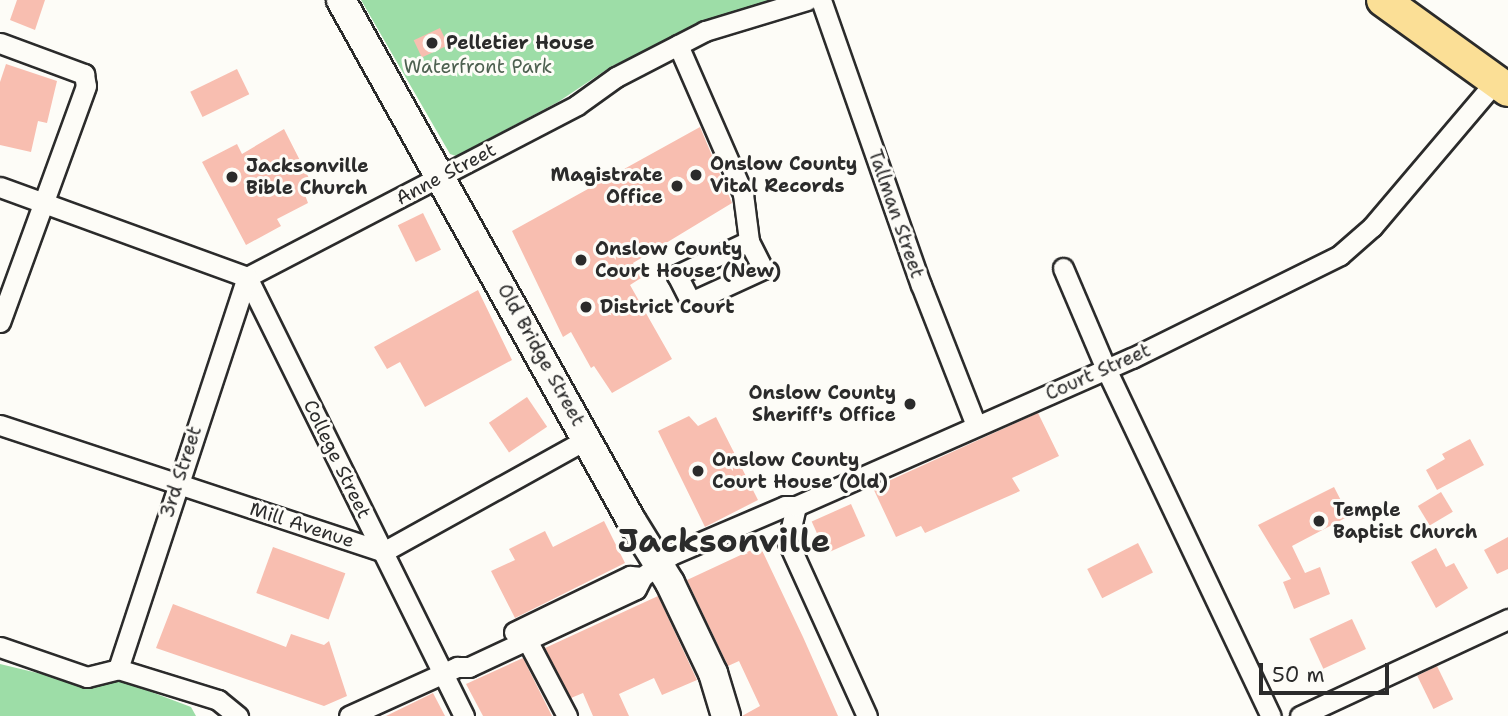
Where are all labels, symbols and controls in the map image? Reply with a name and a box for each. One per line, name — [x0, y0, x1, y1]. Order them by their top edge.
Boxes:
place label: Pelletier House — [446, 32, 594, 54]
marker: Pelletier House — [424, 35, 440, 51]
park label: Waterfront Park — [404, 56, 552, 78]
street label: Anne Street — [392, 138, 500, 210]
street label: Tallman Street — [863, 147, 929, 281]
place label: Onslow County Vital Records — [710, 153, 857, 197]
place label: Jacksonville Bible Church — [246, 155, 369, 199]
place label: Magistrate Office — [551, 164, 663, 208]
marker: Onslow County Vital Records — [688, 167, 704, 183]
marker: Jacksonville Bible Church — [224, 169, 240, 185]
marker: Magistrate Office — [669, 178, 685, 194]
place label: Onslow County Court House (New) — [595, 238, 781, 282]
marker: Onslow County Court House (New) — [573, 252, 589, 268]
street label: Old Bridge Street — [492, 280, 590, 430]
place label: District Court — [600, 296, 735, 318]
marker: District Court — [578, 299, 594, 315]
street label: Court Street — [1042, 339, 1154, 405]
place label: Onslow County Sheriff's Office — [749, 382, 896, 426]
street label: College Street — [298, 396, 376, 522]
marker: Onslow County Sheriff's Office — [902, 396, 918, 412]
street label: 3rd Street — [155, 423, 207, 521]
place label: Onslow County Court House (Old) — [712, 449, 888, 493]
marker: Onslow County Court House (Old) — [690, 463, 706, 479]
street label: Mill Avenue — [247, 497, 357, 553]
place label: Temple Baptist Church — [1333, 499, 1477, 543]
marker: Temple Baptist Church — [1311, 513, 1327, 529]
district label: Jacksonville — [617, 521, 831, 561]
scale bar — [1263, 650, 1392, 694]
text: 50 m — [1272, 661, 1325, 689]

